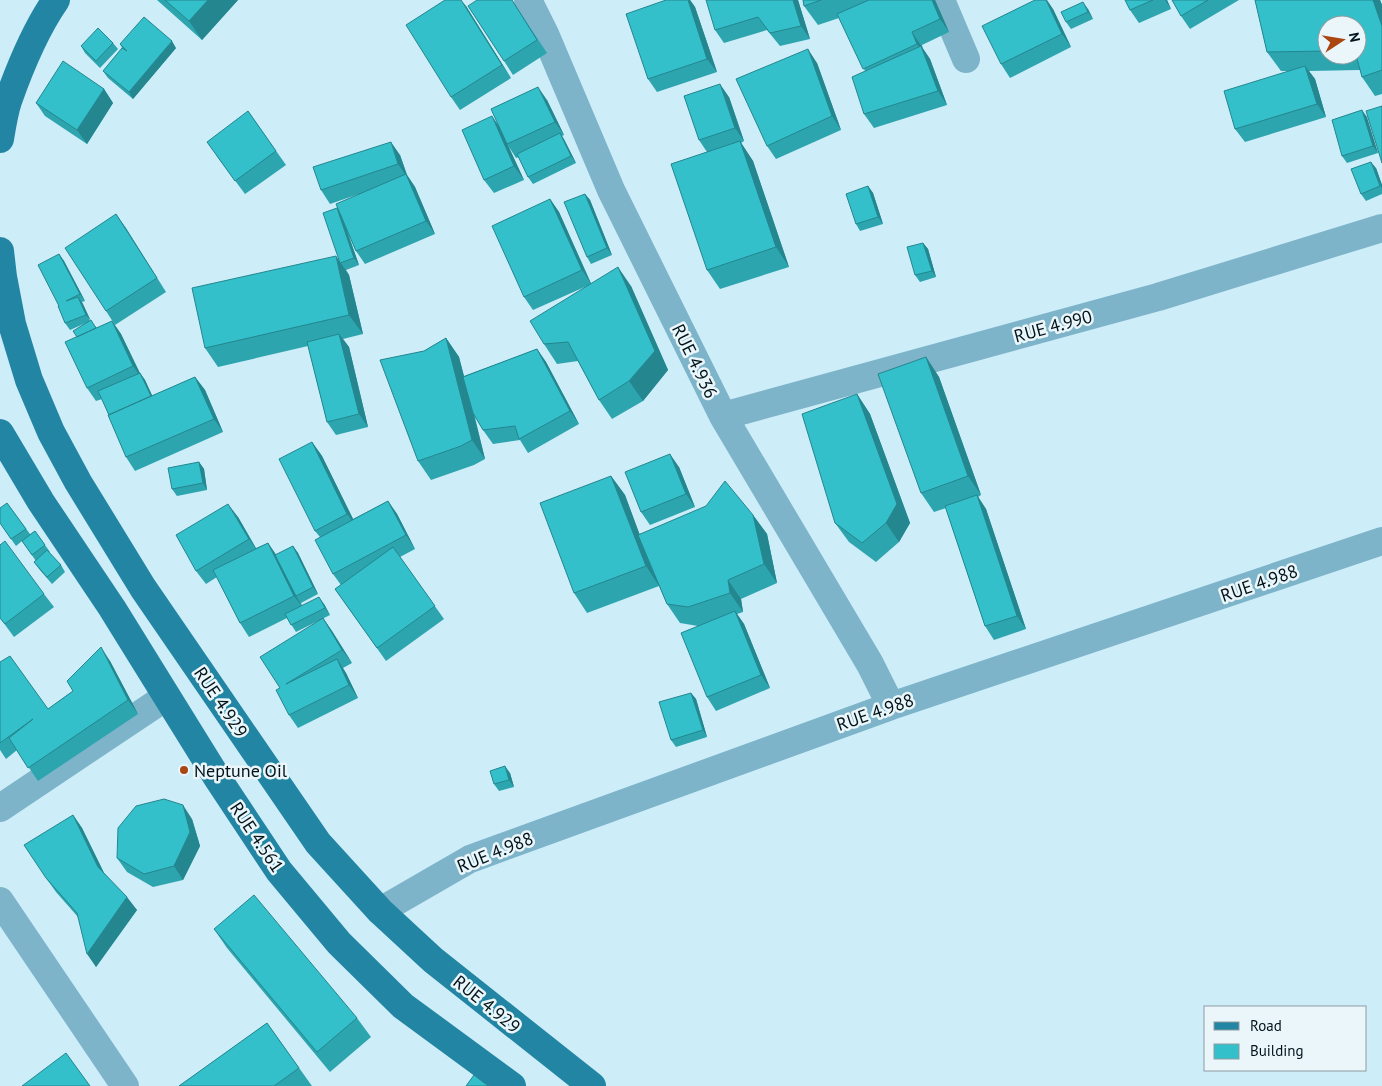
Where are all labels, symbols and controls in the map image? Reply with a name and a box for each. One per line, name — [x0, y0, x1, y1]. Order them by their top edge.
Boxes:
north arrow — [1317, 15, 1367, 65]
text: N — [1345, 31, 1364, 44]
street label: RUE 4.990 — [1011, 304, 1095, 347]
street label: RUE 4.936 — [667, 320, 723, 402]
street label: RUE 4.988 — [1217, 559, 1301, 607]
street label: RUE 4.929 — [189, 662, 253, 742]
street label: RUE 4.988 — [833, 688, 917, 736]
place label: Neptune Oil — [194, 759, 288, 782]
marker: Neptune Oil — [178, 764, 190, 776]
street label: RUE 4.561 — [225, 797, 289, 877]
street label: RUE 4.988 — [454, 826, 536, 878]
street label: RUE 4.929 — [449, 970, 525, 1038]
legend — [1204, 1006, 1367, 1071]
text: Road — [1250, 1016, 1282, 1035]
text: Building — [1250, 1041, 1304, 1060]

